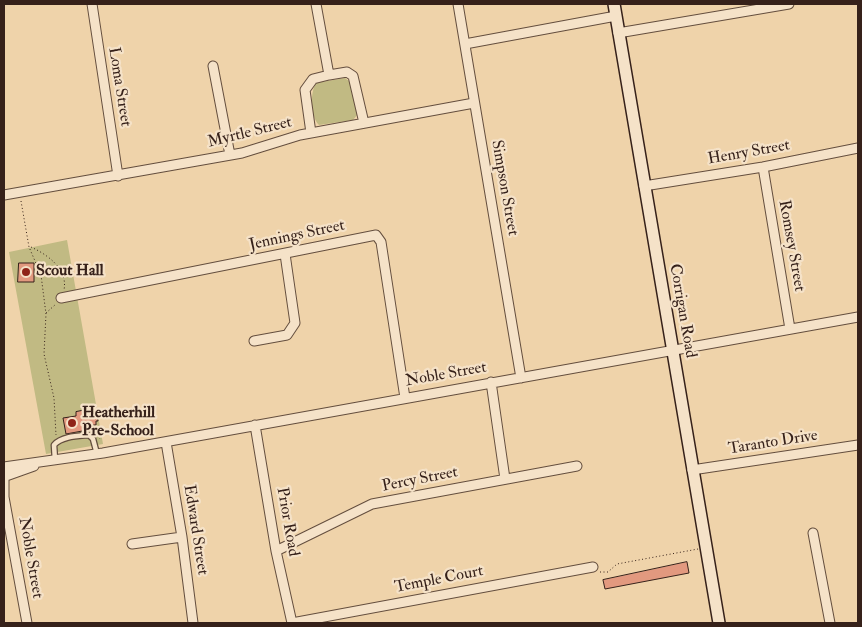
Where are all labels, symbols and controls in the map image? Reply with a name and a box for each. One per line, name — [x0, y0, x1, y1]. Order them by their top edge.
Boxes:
street label: Loma Street — [103, 46, 135, 128]
street label: Myrtle Street — [206, 113, 294, 153]
street label: Henry Street — [707, 136, 791, 170]
street label: Simpson Street — [486, 139, 522, 237]
street label: Romsey Street — [774, 199, 808, 293]
street label: Jennings Street — [247, 217, 347, 255]
place label: Scout Hall — [36, 262, 104, 282]
street label: Corrigan Road — [664, 262, 700, 360]
marker: Scout Hall — [20, 266, 32, 278]
street label: Noble Street — [404, 358, 488, 392]
place label: Heatherhill Pre-School — [82, 404, 155, 442]
marker: Heatherhill Pre-School — [66, 417, 78, 429]
street label: Taranto Drive — [727, 426, 819, 460]
street label: Percy Street — [380, 463, 460, 497]
street label: Edward Street — [178, 483, 212, 577]
street label: Prior Road — [271, 486, 303, 558]
street label: Noble Street — [13, 516, 47, 600]
street label: Temple Court — [393, 562, 485, 598]

